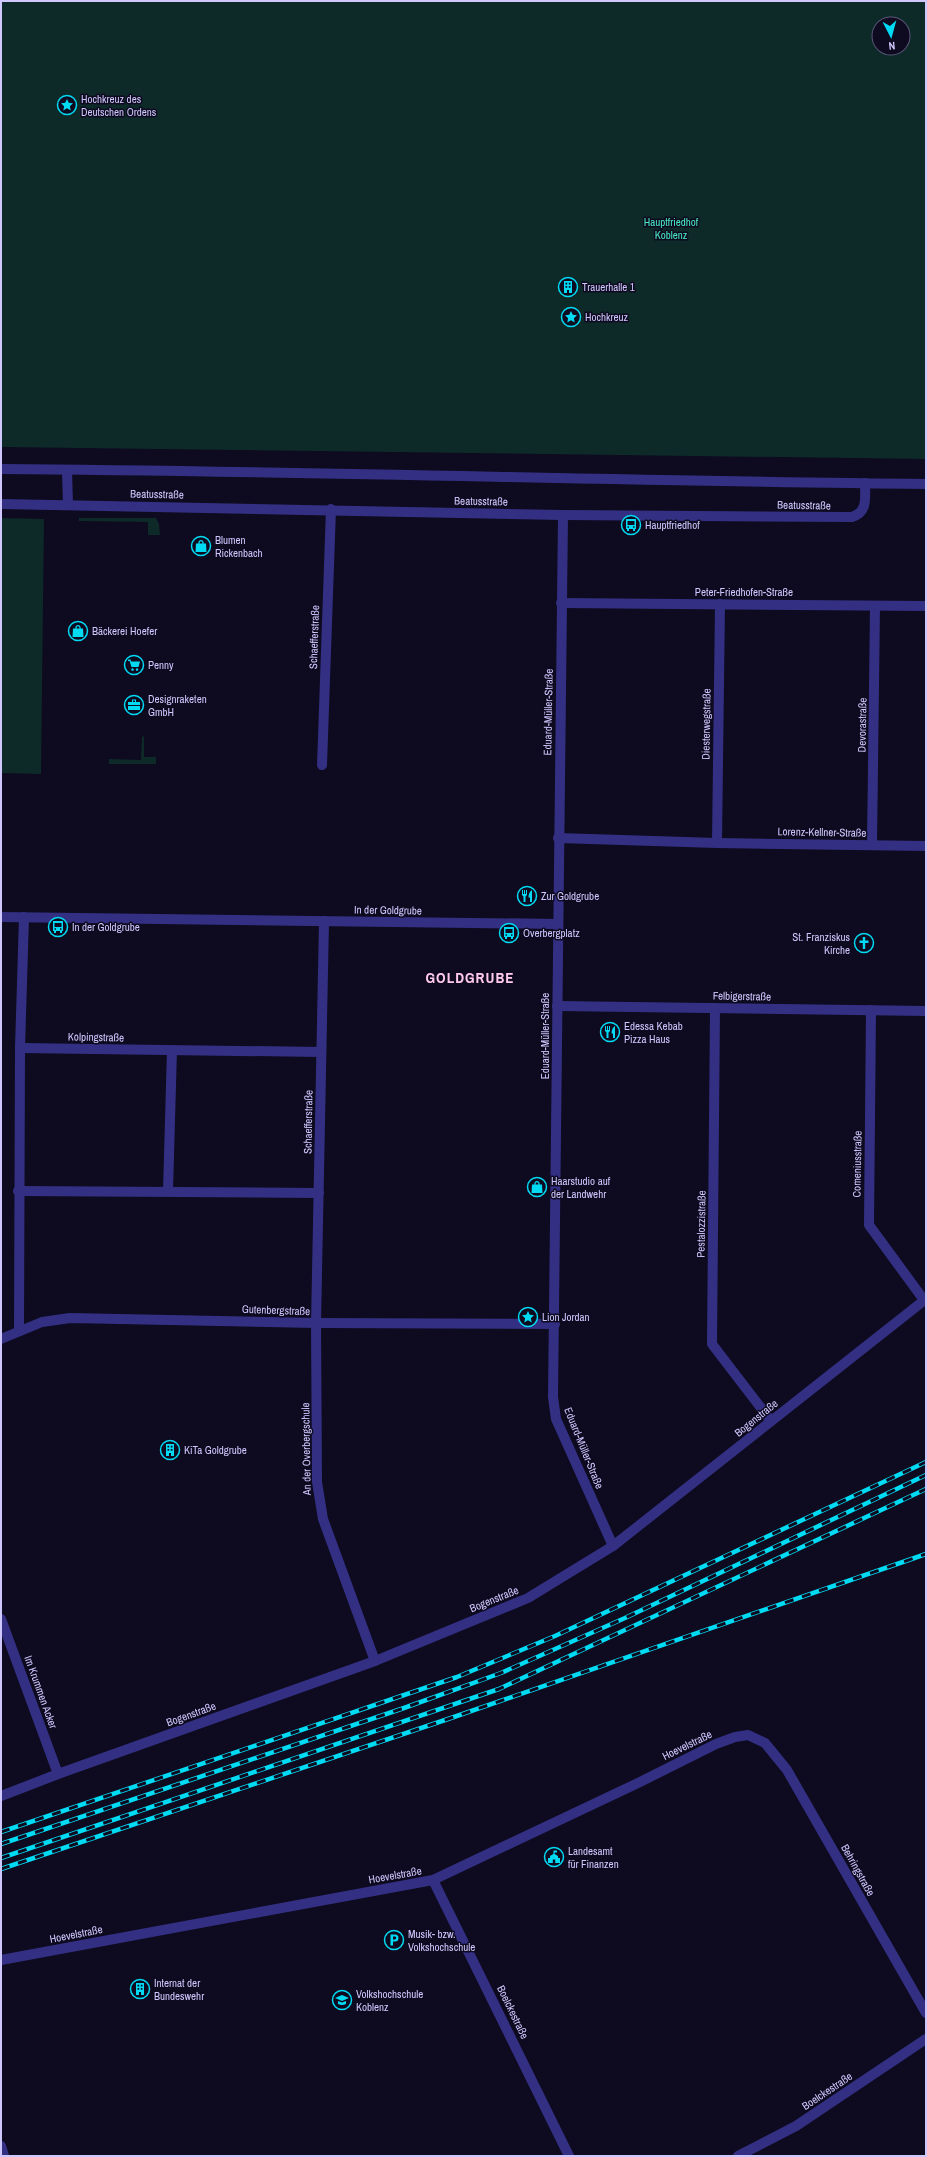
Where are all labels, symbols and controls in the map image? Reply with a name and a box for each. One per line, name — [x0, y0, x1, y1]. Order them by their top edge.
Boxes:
north arrow — [871, 16, 911, 56]
text: N — [888, 39, 896, 53]
place label: Hochkreuz des Deutschen Ordens — [81, 92, 157, 119]
place icon: Hochkreuz des Deutschen Ordens — [56, 94, 78, 116]
park label: Hauptfriedhof Koblenz — [644, 215, 699, 242]
building icon: Trauerhalle 1 — [557, 276, 579, 298]
place label: Trauerhalle 1 — [582, 280, 635, 294]
place icon: Hochkreuz — [560, 306, 582, 328]
place label: Hochkreuz — [585, 310, 629, 324]
street label: Beatusstraße — [130, 487, 184, 501]
street label: Beatusstraße — [454, 494, 508, 508]
street label: Beatusstraße — [777, 498, 831, 512]
bus stop icon: Hauptfriedhof — [620, 514, 642, 536]
place label: Hauptfriedhof — [645, 518, 700, 532]
place label: Blumen Rickenbach — [215, 533, 263, 560]
shop icon: Blumen Rickenbach — [190, 535, 212, 557]
street label: Peter-Friedhofen-Straße — [695, 585, 793, 599]
street label: Schaefferstraße — [306, 605, 322, 669]
shop icon: Bäckerei Hoefer — [67, 620, 89, 642]
place label: Bäckerei Hoefer — [92, 624, 157, 638]
supermarket icon: Penny — [123, 654, 145, 676]
place label: Penny — [148, 658, 174, 672]
street label: Eduard-Müller-Straße — [540, 669, 556, 755]
street label: Diesterwegstraße — [698, 688, 714, 760]
place label: Designraketen GmbH — [148, 692, 207, 719]
office icon: Designraketen GmbH — [123, 694, 145, 716]
street label: Devorastraße — [855, 698, 869, 752]
street label: Lorenz-Kellner-Straße — [778, 824, 866, 840]
restaurant icon: Zur Goldgrube — [516, 885, 538, 907]
place label: Zur Goldgrube — [541, 889, 599, 903]
street label: In der Goldgrube — [354, 902, 422, 918]
bus stop icon: In der Goldgrube — [47, 916, 69, 938]
place label: In der Goldgrube — [72, 920, 140, 934]
bus stop icon: Overbergplatz — [498, 922, 520, 944]
place label: Overbergplatz — [523, 926, 580, 940]
place label: St. Franziskus Kirche — [792, 930, 850, 957]
church icon: St. Franziskus Kirche — [853, 932, 875, 954]
district label: GOLDGRUBE — [426, 967, 514, 988]
street label: Felbigerstraße — [713, 988, 771, 1004]
street label: Eduard-Müller-Straße — [538, 993, 552, 1079]
place label: Edessa Kebab Pizza Haus — [624, 1019, 683, 1046]
restaurant icon: Edessa Kebab Pizza Haus — [599, 1021, 621, 1043]
street label: Kolpingstraße — [68, 1030, 124, 1044]
street label: Schaefferstraße — [300, 1090, 316, 1154]
street label: Comeniusstraße — [849, 1131, 865, 1197]
place label: Haarstudio auf der Landwehr — [551, 1174, 611, 1201]
shop icon: Haarstudio auf der Landwehr — [526, 1176, 548, 1198]
street label: Pestalozzistraße — [693, 1190, 709, 1258]
street label: Gutenbergstraße — [242, 1302, 310, 1318]
place icon: Lion Jordan — [517, 1306, 539, 1328]
place label: Lion Jordan — [542, 1310, 590, 1324]
street label: Bogenstraße — [732, 1396, 780, 1440]
street label: An der Overbergschule — [298, 1403, 314, 1496]
street label: Eduard-Müller-Straße — [561, 1405, 607, 1491]
building icon: KiTa Goldgrube — [159, 1439, 181, 1461]
place label: KiTa Goldgrube — [184, 1443, 247, 1457]
street label: Bogenstraße — [467, 1583, 521, 1615]
street label: Im Krummen Acker — [21, 1654, 61, 1730]
street label: Bogenstraße — [164, 1699, 218, 1729]
street label: Hoevelstraße — [660, 1727, 714, 1763]
street label: Behringstraße — [838, 1842, 878, 1898]
place label: Landesamt für Finanzen — [568, 1844, 619, 1871]
public building icon: Landesamt für Finanzen — [543, 1846, 565, 1868]
street label: Hoevelstraße — [367, 1863, 423, 1887]
street label: Hoevelstraße — [48, 1922, 104, 1946]
place label: Musik- bzw. Volkshochschule — [408, 1927, 475, 1954]
parking icon: Musik- bzw. Volkshochschule — [383, 1929, 405, 1951]
place label: Internat der Bundeswehr — [154, 1976, 204, 2003]
building icon: Internat der Bundeswehr — [129, 1978, 151, 2000]
street label: Boelckestraße — [494, 1983, 532, 2041]
place label: Volkshochschule Koblenz — [356, 1987, 423, 2014]
school or university icon: Volkshochschule Koblenz — [331, 1989, 353, 2011]
street label: Boelckestraße — [799, 2069, 855, 2113]

